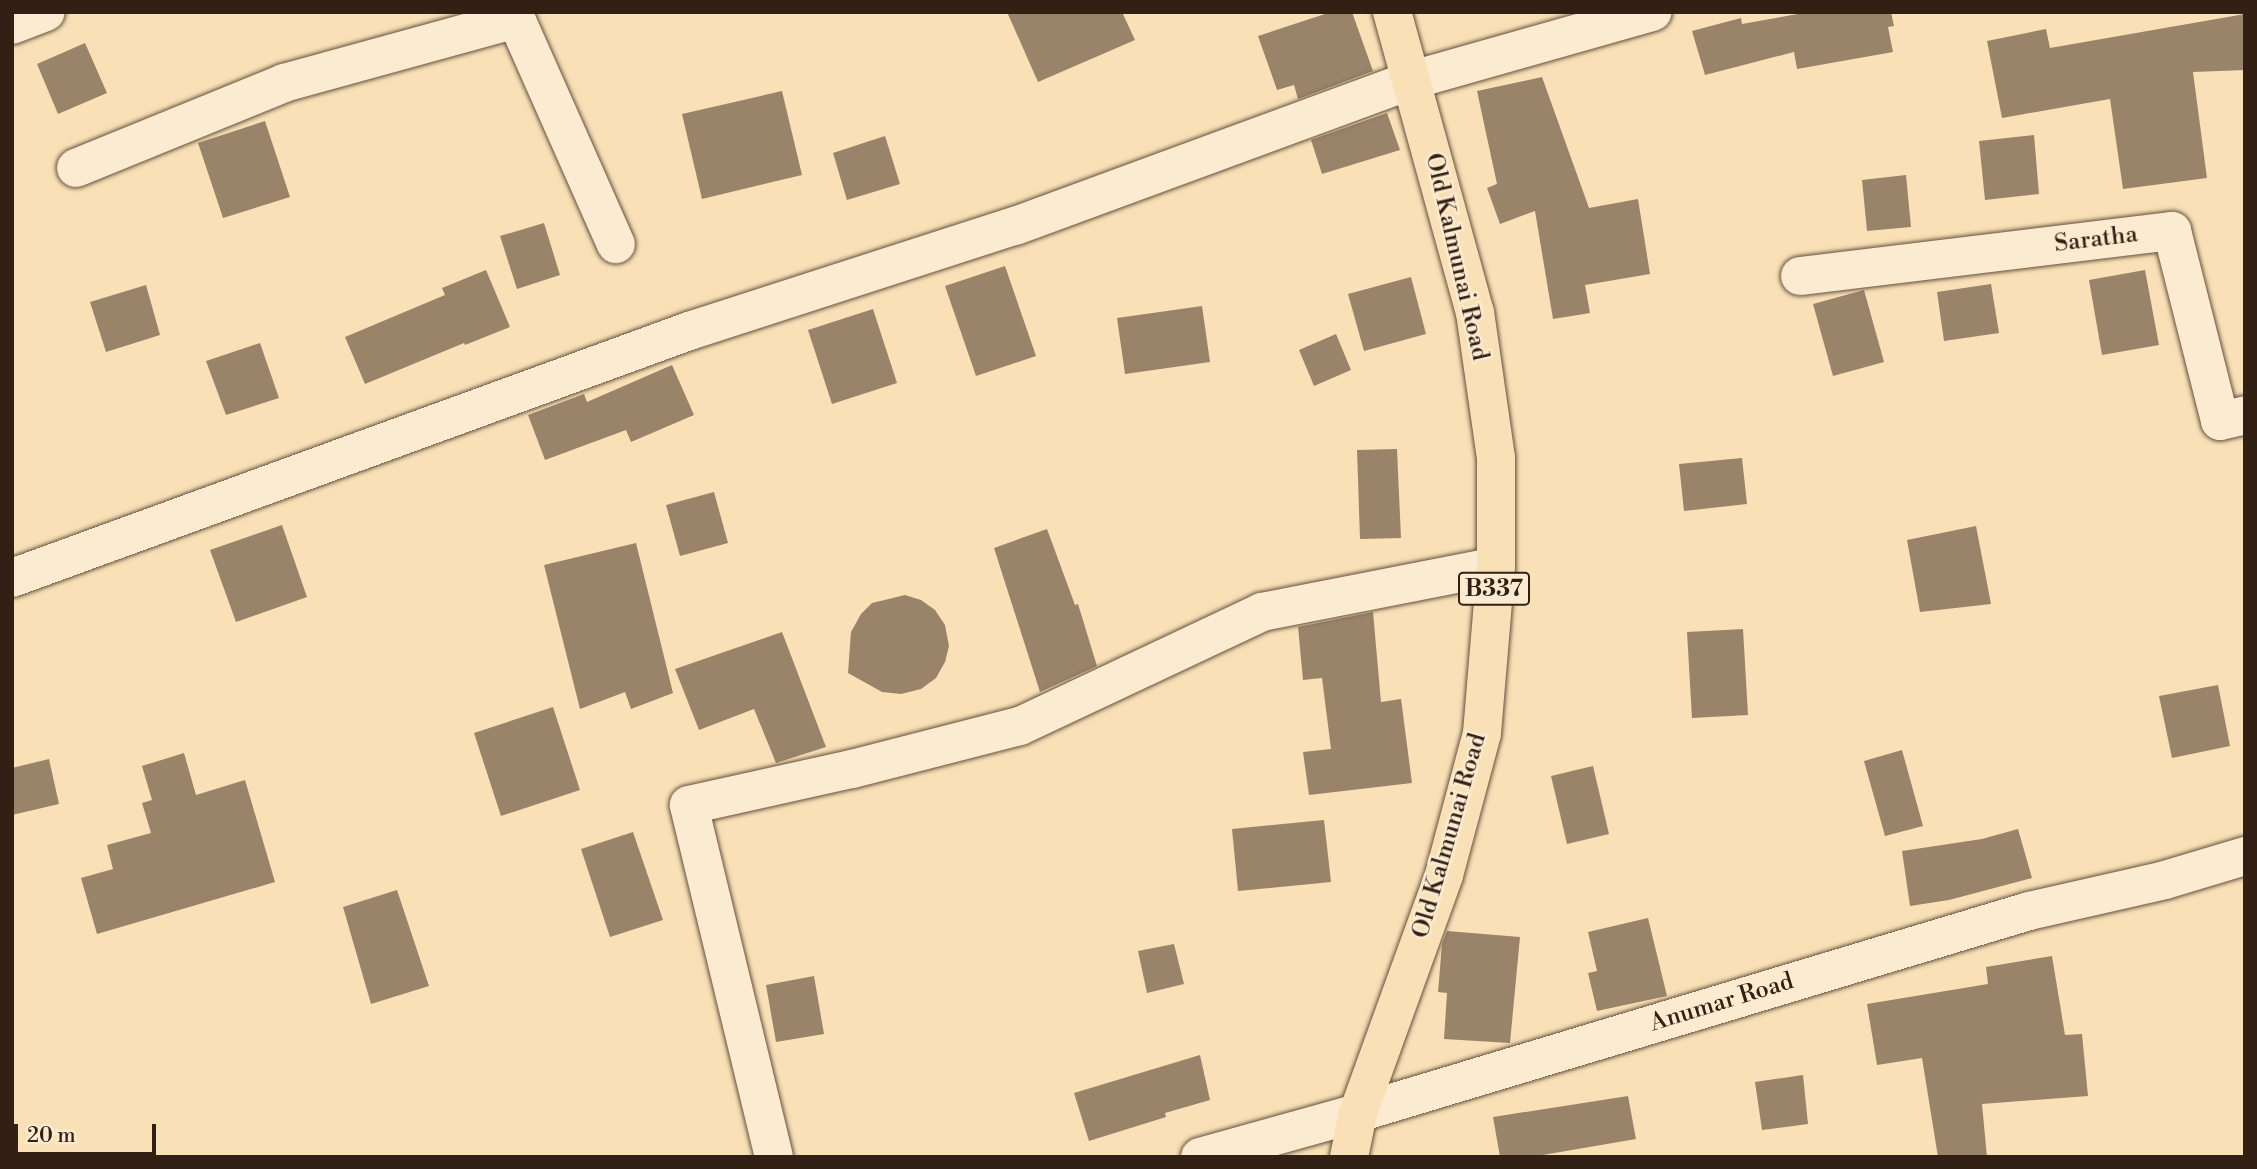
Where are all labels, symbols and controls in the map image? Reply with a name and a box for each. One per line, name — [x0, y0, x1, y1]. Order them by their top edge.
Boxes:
street label: Old Kalmunai Road — [1418, 151, 1494, 363]
street label: Saratha — [2053, 221, 2139, 259]
road number: B337 — [1457, 569, 1531, 608]
street label: Old Kalmunai Road — [1407, 730, 1493, 942]
street label: Anumar Road — [1647, 968, 1797, 1038]
scale bar — [18, 1110, 159, 1154]
text: 20 m — [27, 1123, 76, 1149]

